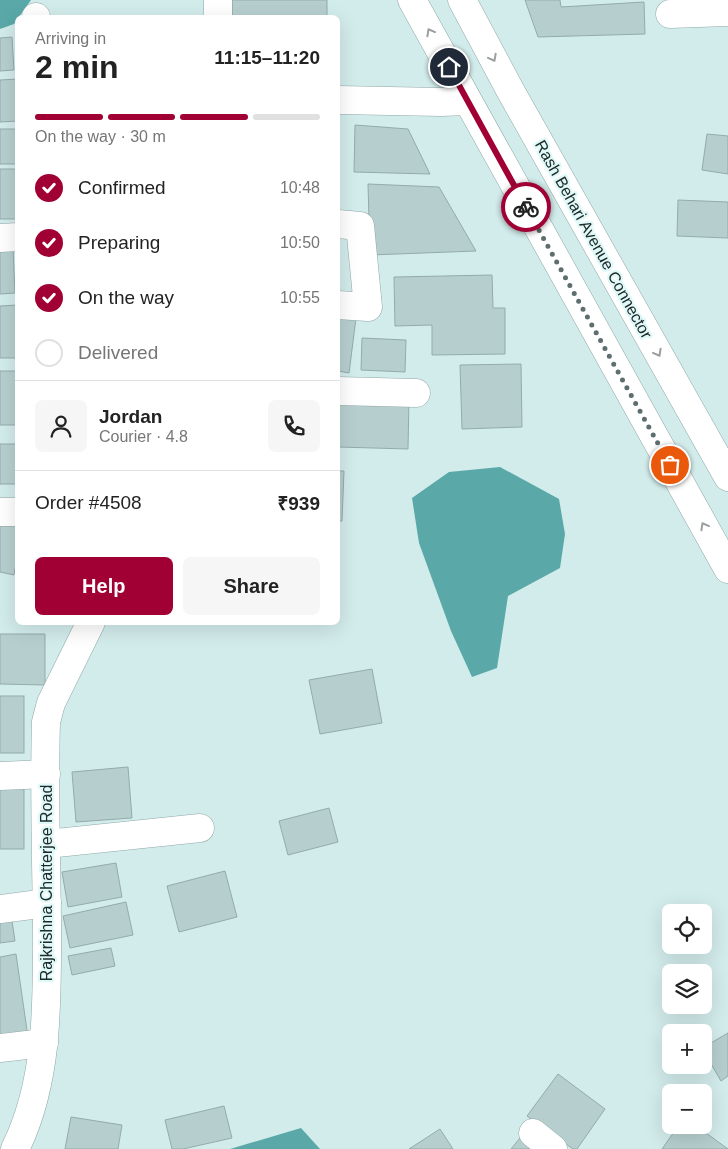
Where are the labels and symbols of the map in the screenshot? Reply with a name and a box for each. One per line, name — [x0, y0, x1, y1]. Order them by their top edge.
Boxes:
one-way arrow — [426, 29, 436, 38]
pin — [428, 46, 470, 88]
one-way arrow — [487, 53, 497, 62]
street label: Rash Behari Avenue Connector — [532, 137, 656, 342]
courier — [501, 182, 551, 232]
one-way arrow — [652, 347, 662, 356]
pin — [649, 444, 691, 486]
one-way arrow — [701, 523, 711, 532]
street label: Rajkrishna Chatterjee Road — [38, 785, 55, 981]

